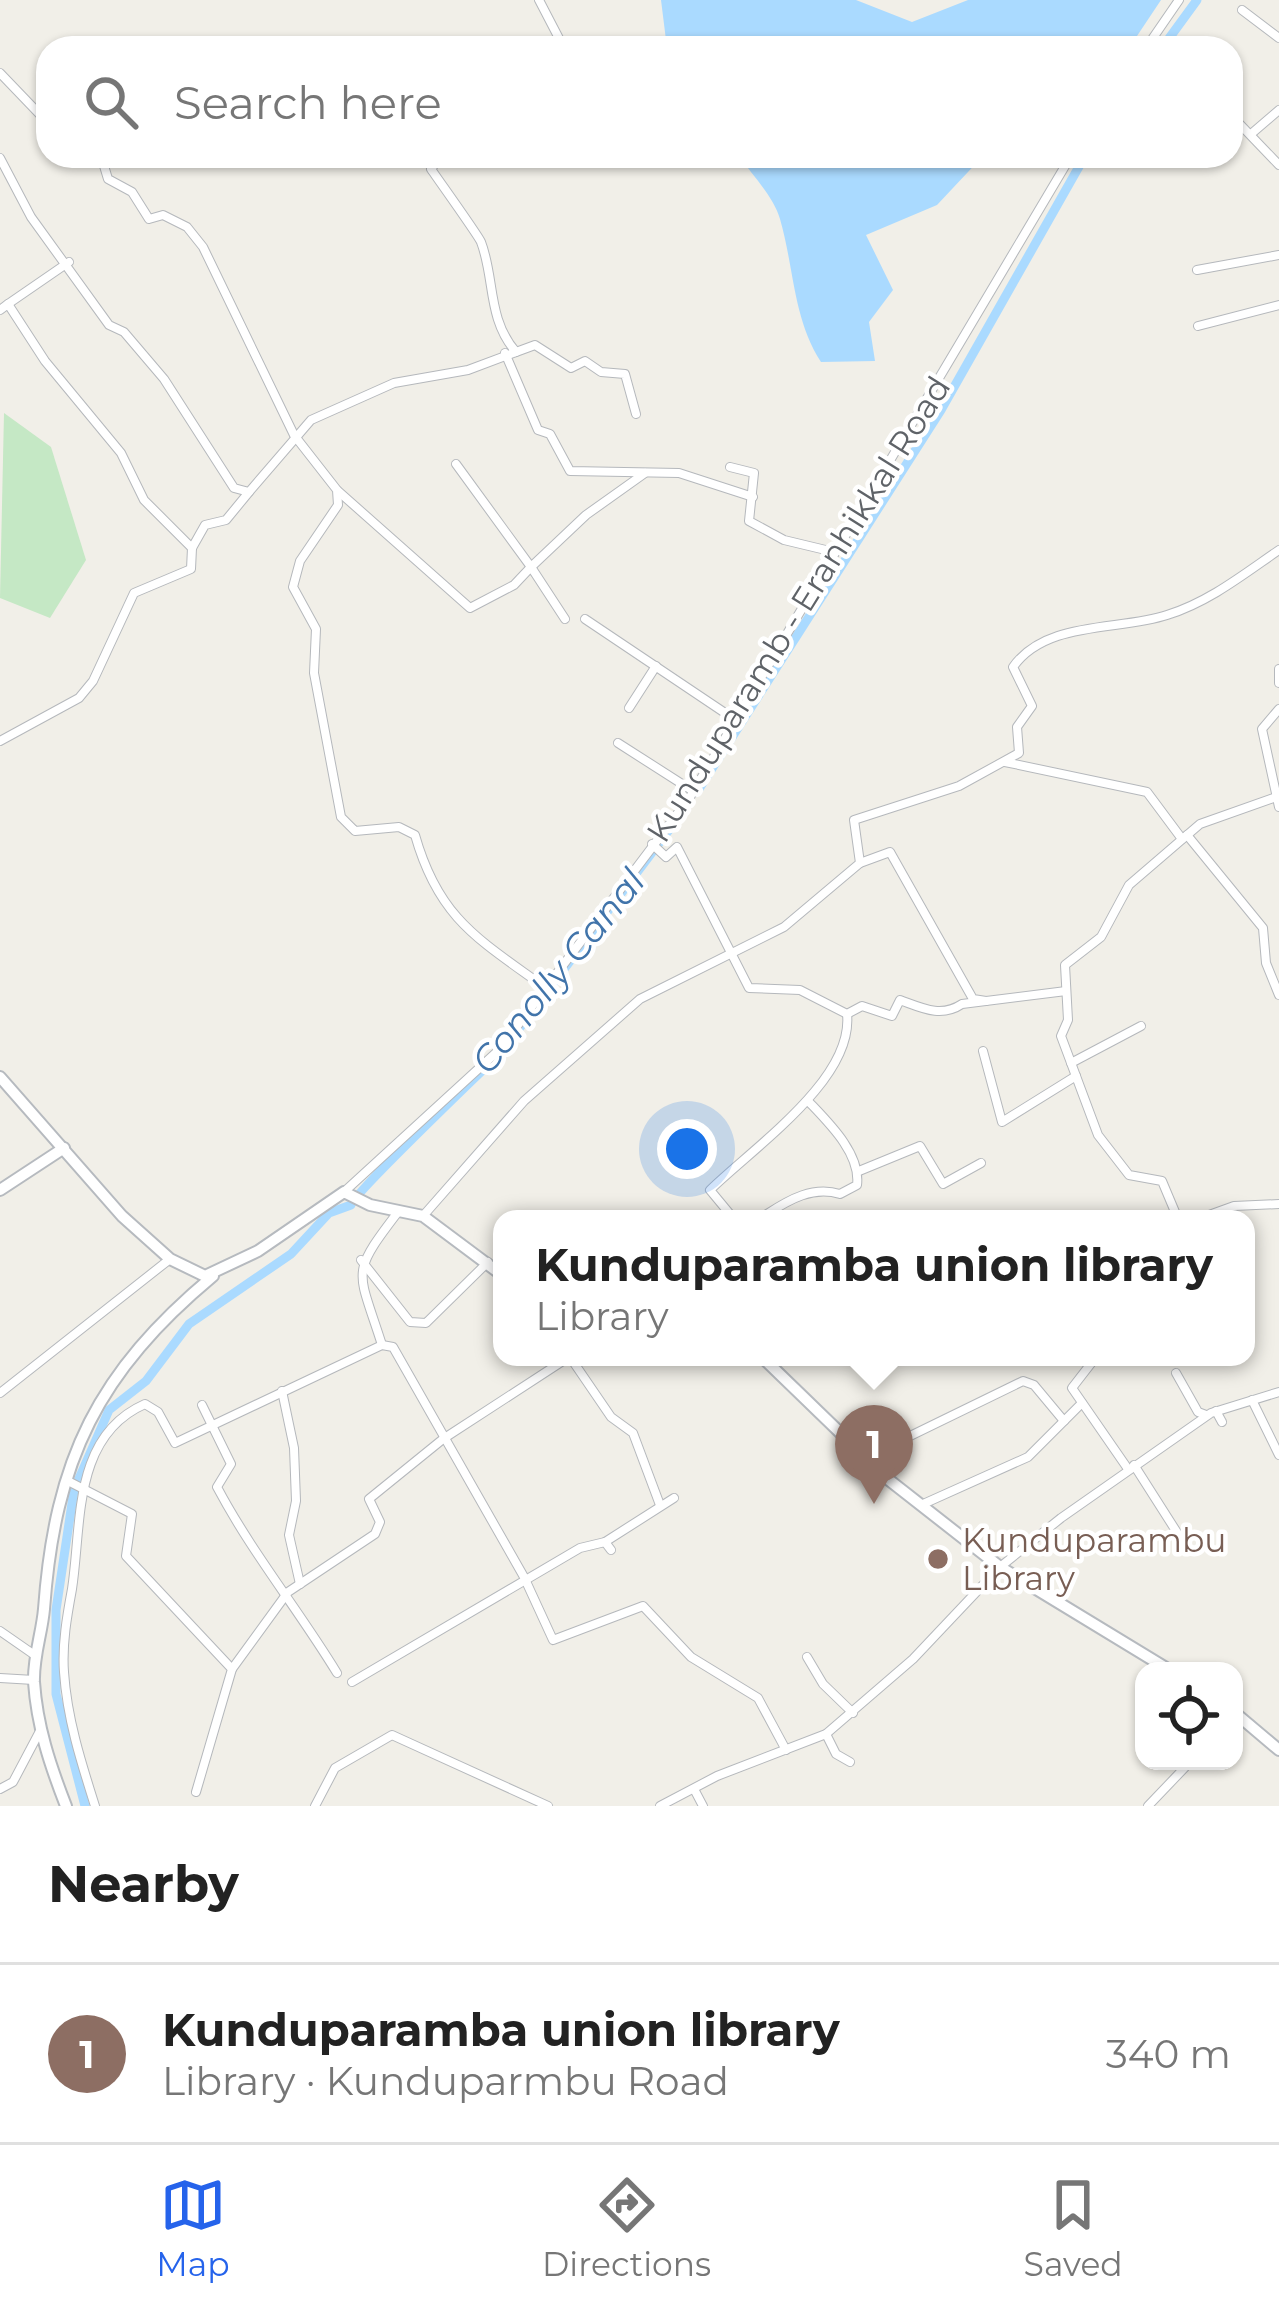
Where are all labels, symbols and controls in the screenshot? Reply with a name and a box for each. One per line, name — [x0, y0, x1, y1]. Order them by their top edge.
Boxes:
search box — [36, 36, 1243, 168]
icon: search — [78, 69, 144, 135]
text: Search here — [174, 75, 442, 130]
street label: Kunduparamb - Eranhikkal Road — [638, 369, 958, 849]
water label: Conolly Canal — [462, 860, 654, 1082]
your location — [657, 1119, 717, 1179]
popup — [493, 1210, 1255, 1366]
text: Kunduparamba union library — [535, 1237, 1213, 1292]
text: Library — [535, 1292, 669, 1340]
pin: 1 — [835, 1405, 913, 1504]
place label: Kunduparambu Library — [962, 1520, 1227, 1598]
marker: Kunduparambu Library — [925, 1546, 951, 1572]
map controls — [1135, 1662, 1243, 1770]
button: locate — [1135, 1662, 1243, 1770]
text: Nearby — [48, 1853, 239, 1915]
text: Kunduparamba union library — [162, 2002, 840, 2057]
text: 1 — [79, 2030, 95, 2078]
text: 340 m — [1106, 2030, 1231, 2078]
text: Library · Kunduparmbu Road — [162, 2057, 729, 2105]
tab: Map — [156, 2172, 230, 2284]
tab: Directions — [542, 2172, 711, 2284]
tab: Saved — [1024, 2172, 1123, 2284]

